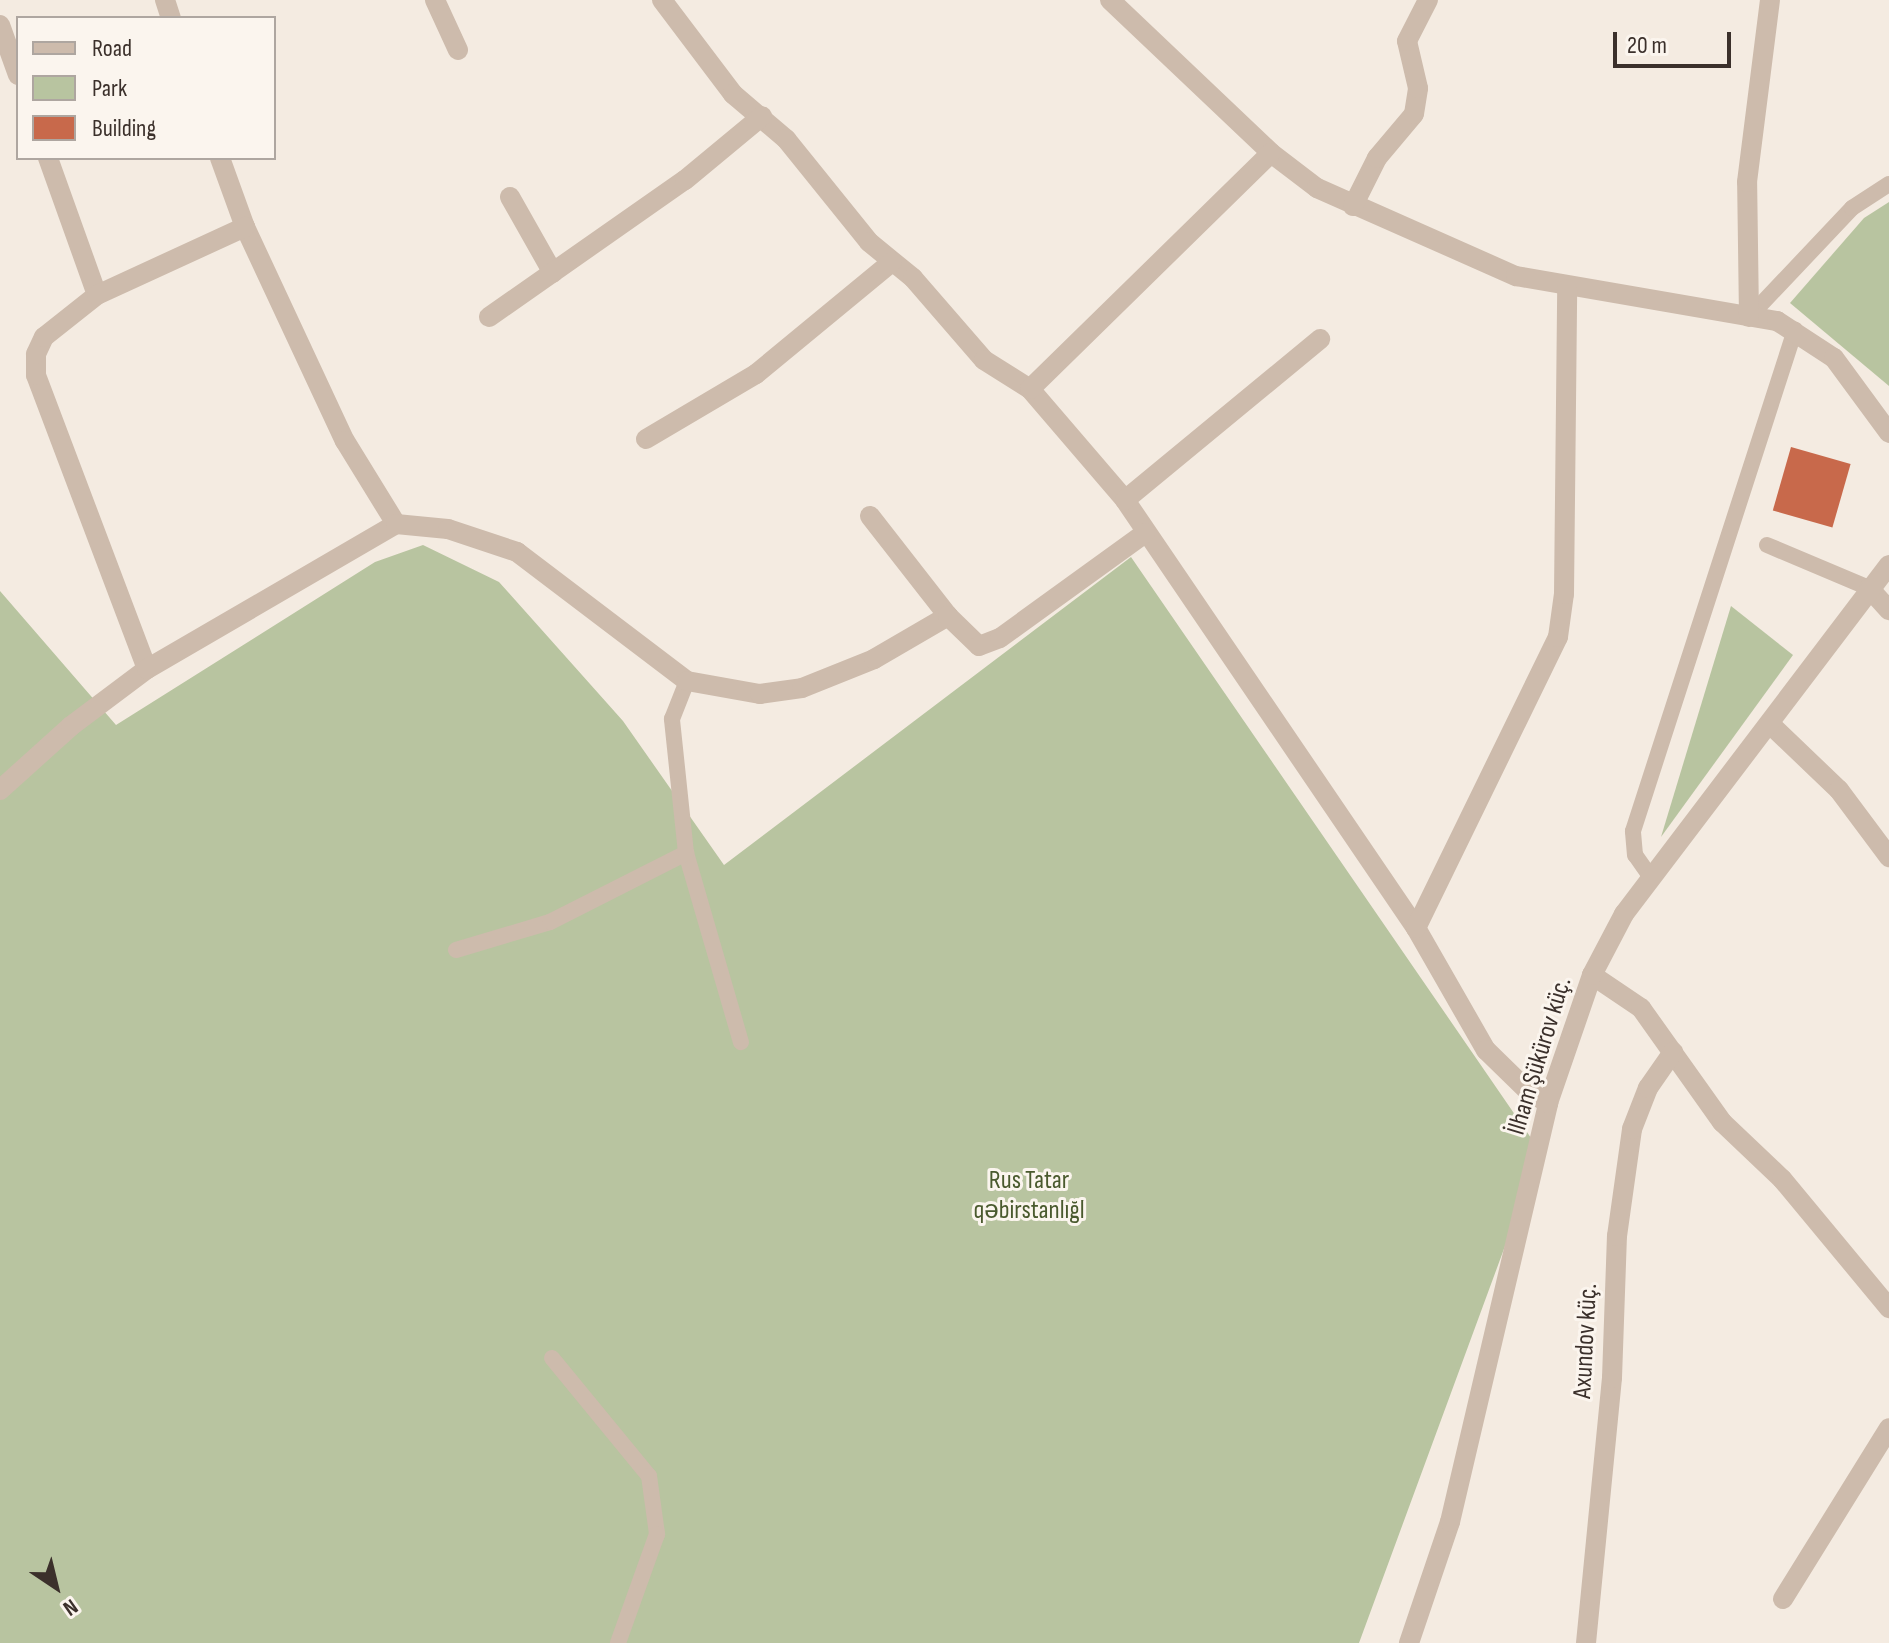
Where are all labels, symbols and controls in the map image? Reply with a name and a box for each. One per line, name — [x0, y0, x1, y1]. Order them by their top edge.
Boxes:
legend — [16, 16, 276, 160]
scale bar — [1617, 16, 1735, 66]
text: 20 m — [1627, 31, 1667, 60]
text: Road — [92, 34, 132, 63]
text: Park — [92, 74, 127, 103]
text: Building — [92, 114, 156, 143]
street label: İlham Şükürov küç. — [1501, 973, 1579, 1139]
park label: Rus Tatar qəbirstanlığl — [973, 1165, 1085, 1226]
street label: Axundov küç. — [1567, 1283, 1605, 1399]
north arrow — [16, 1547, 96, 1627]
text: N — [57, 1593, 83, 1621]

